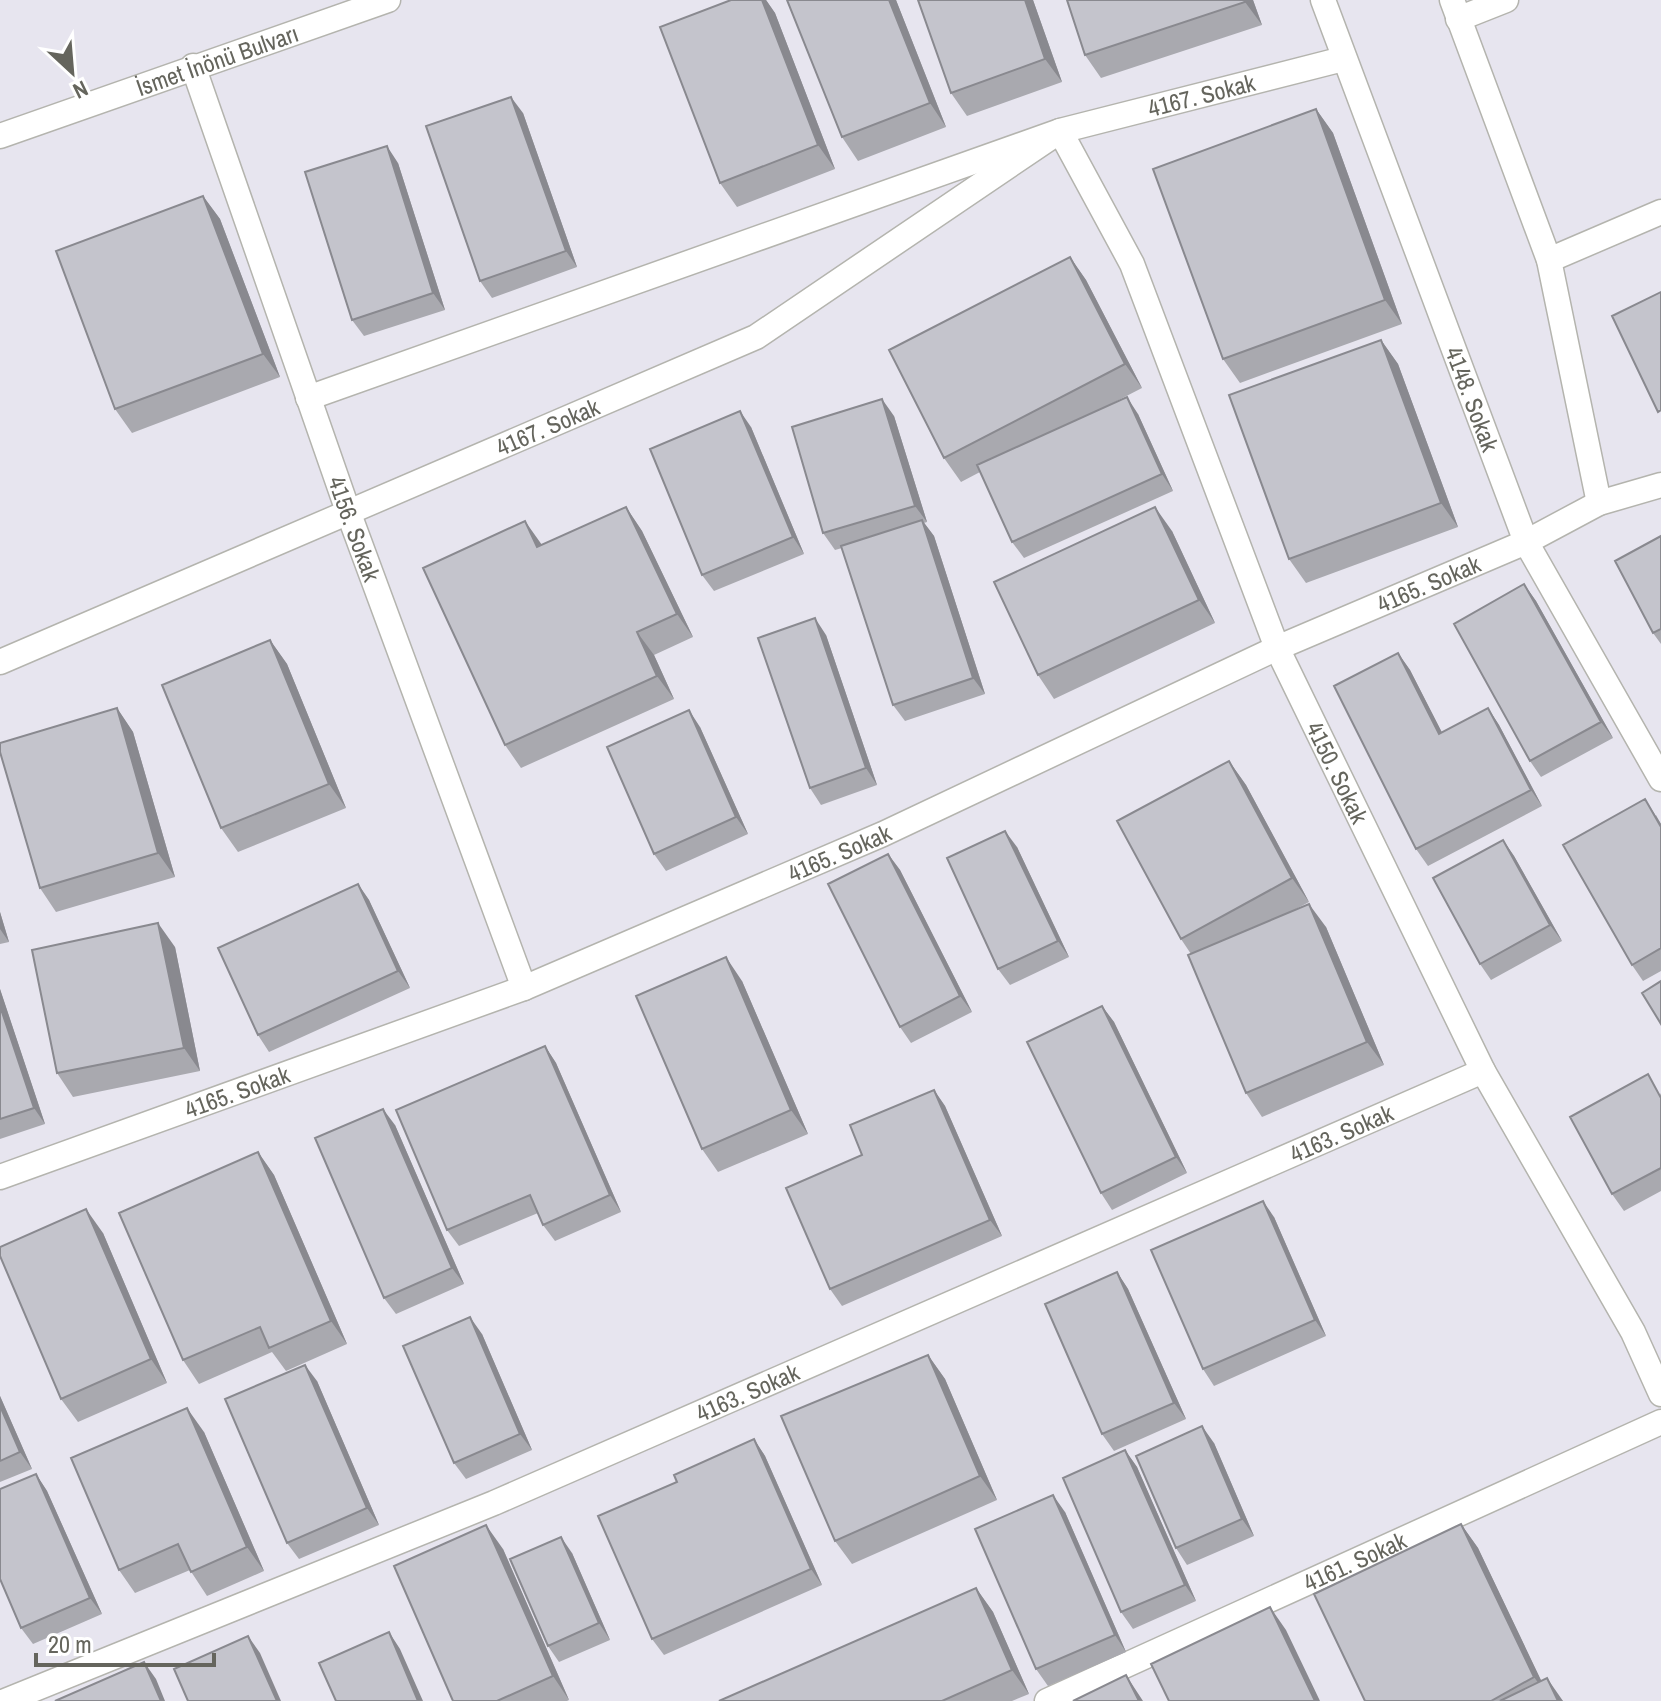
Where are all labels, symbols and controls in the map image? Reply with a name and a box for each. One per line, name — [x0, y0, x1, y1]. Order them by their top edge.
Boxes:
street label: İsmet İnönü Bulvarı — [132, 17, 302, 103]
north arrow — [32, 32, 112, 112]
street label: 4167. Sokak — [1144, 66, 1259, 124]
text: N — [68, 74, 93, 106]
street label: 4148. Sokak — [1438, 342, 1507, 456]
street label: 4167. Sokak — [491, 390, 604, 463]
street label: 4156. Sokak — [321, 472, 388, 586]
street label: 4165. Sokak — [1372, 547, 1485, 620]
street label: 4150. Sokak — [1299, 716, 1376, 829]
street label: 4165. Sokak — [783, 816, 896, 889]
street label: 4165. Sokak — [180, 1058, 294, 1125]
street label: 4163. Sokak — [1285, 1096, 1398, 1170]
street label: 4163. Sokak — [691, 1356, 804, 1429]
street label: 4161. Sokak — [1298, 1524, 1411, 1598]
scale bar — [36, 1617, 214, 1667]
text: 20 m — [48, 1628, 92, 1660]

